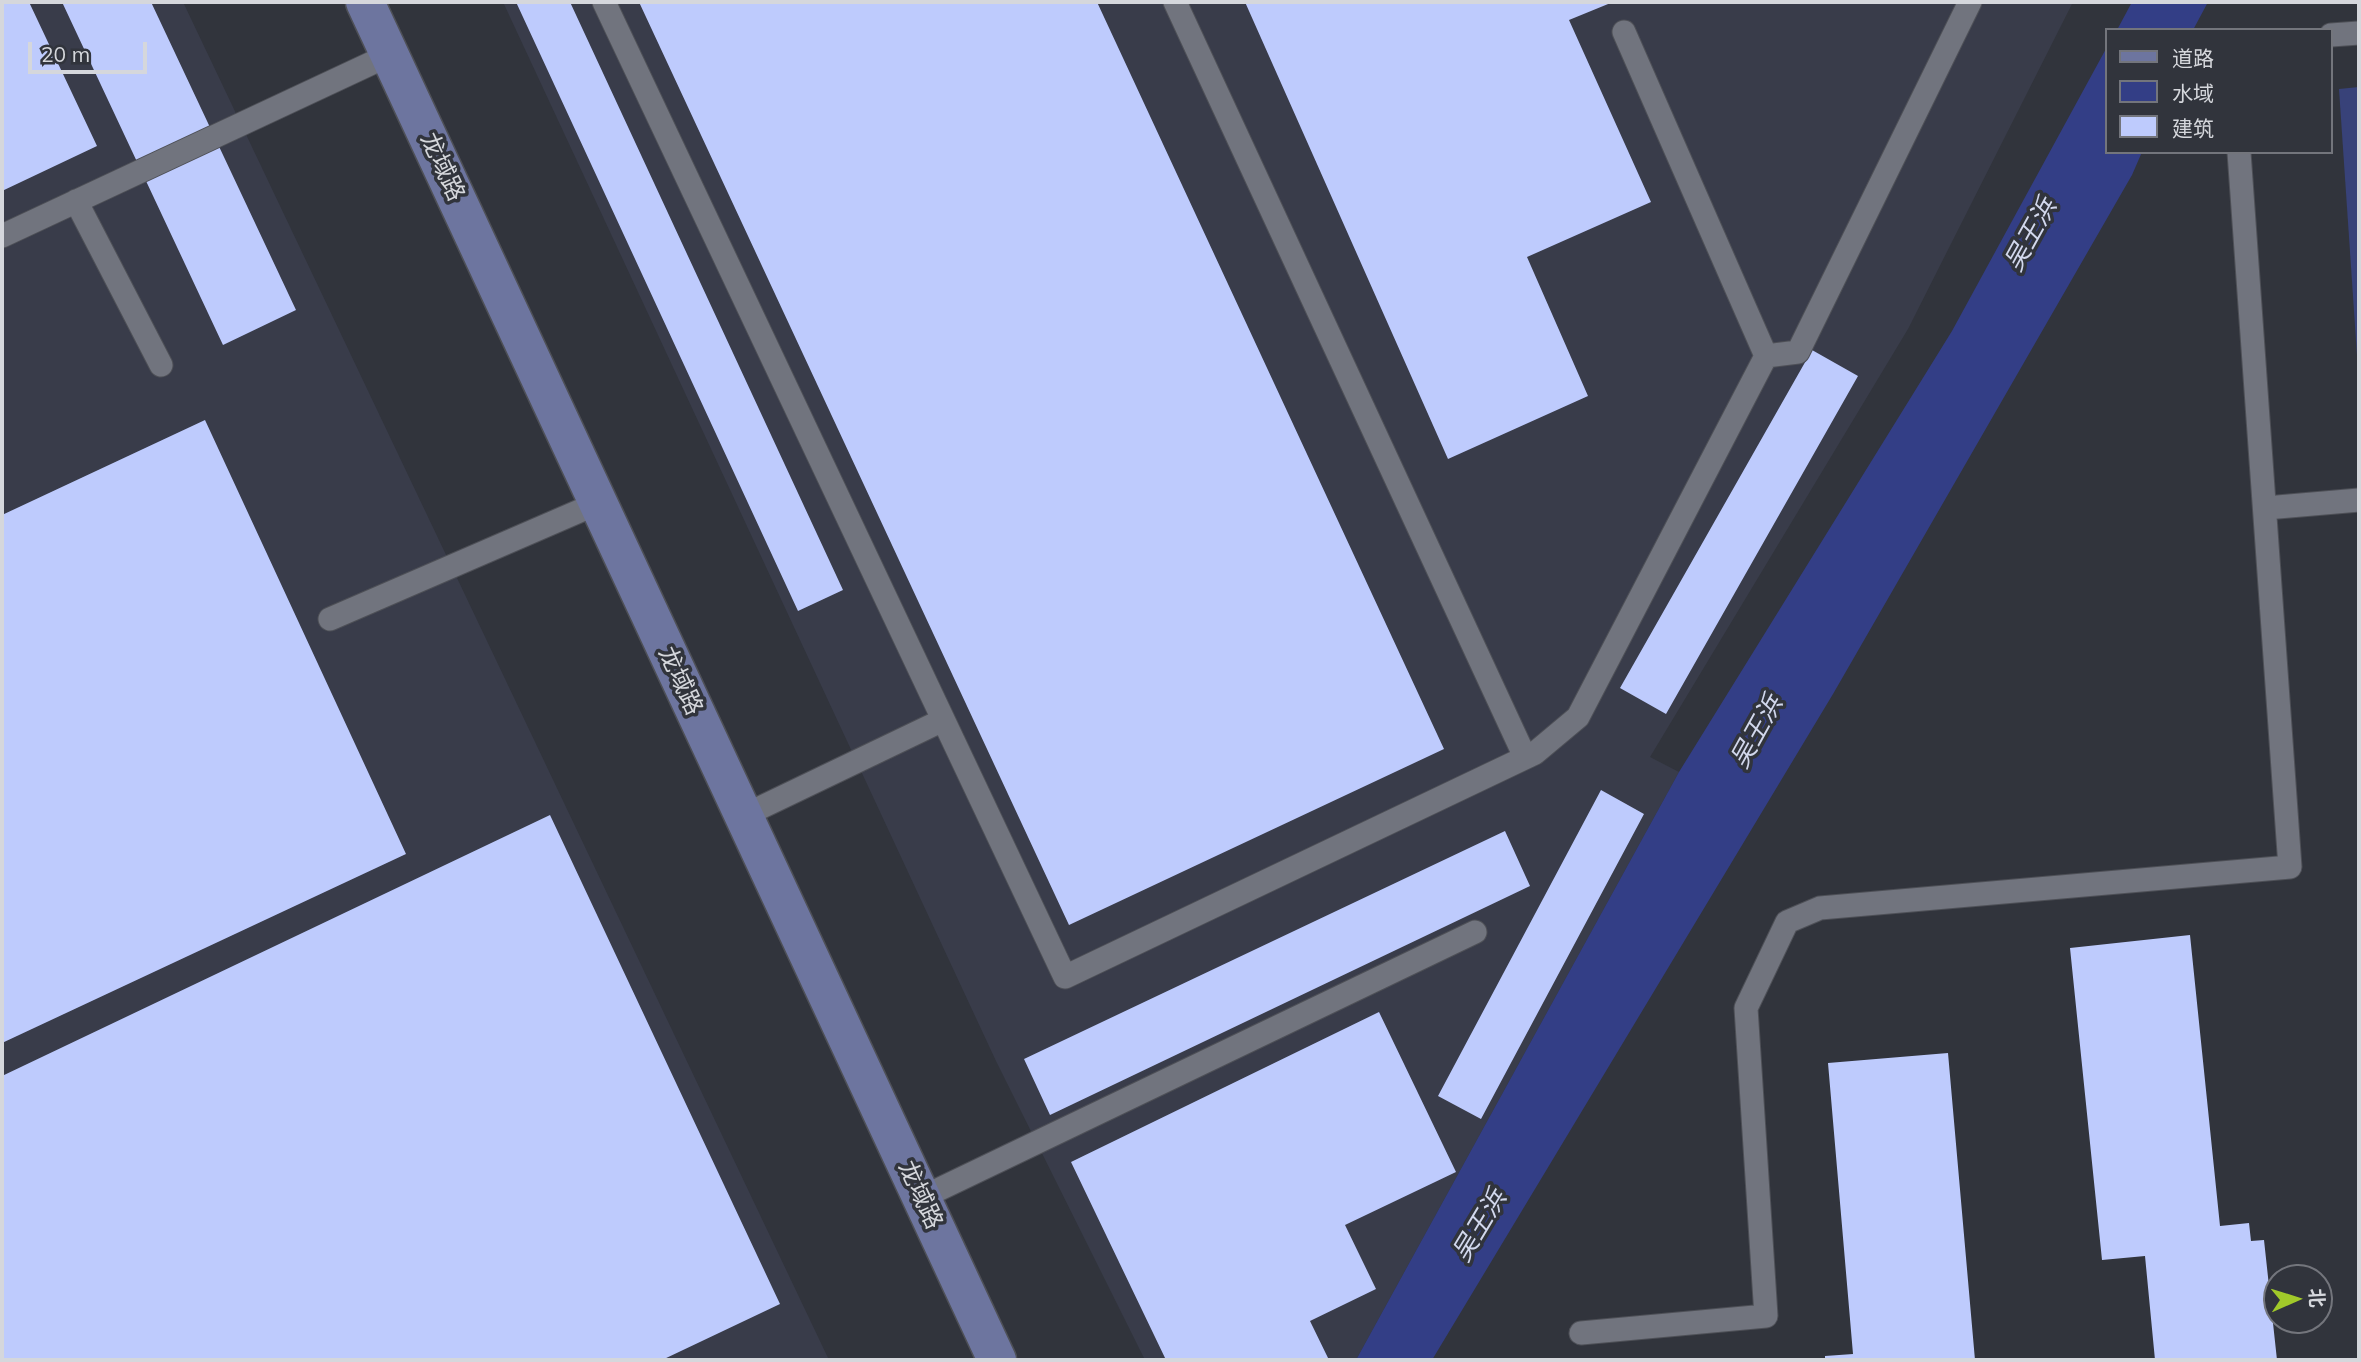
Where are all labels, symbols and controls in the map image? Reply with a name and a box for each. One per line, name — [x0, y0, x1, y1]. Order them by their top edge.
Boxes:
scale bar — [32, 28, 150, 72]
legend — [2106, 28, 2333, 154]
text: 20 m — [41, 41, 90, 67]
text: 道路 — [2172, 45, 2214, 71]
text: 水域 — [2172, 80, 2214, 106]
text: 建筑 — [2172, 115, 2214, 141]
street label: 龙域路 — [414, 128, 470, 206]
water label: 吴王浜 — [1998, 193, 2064, 277]
street label: 龙域路 — [652, 642, 708, 720]
water label: 吴王浜 — [1724, 690, 1790, 774]
street label: 龙域路 — [892, 1156, 948, 1234]
water label: 吴王浜 — [1447, 1185, 1513, 1267]
north arrow — [2263, 1264, 2333, 1334]
text: 北 — [2304, 1288, 2329, 1308]

